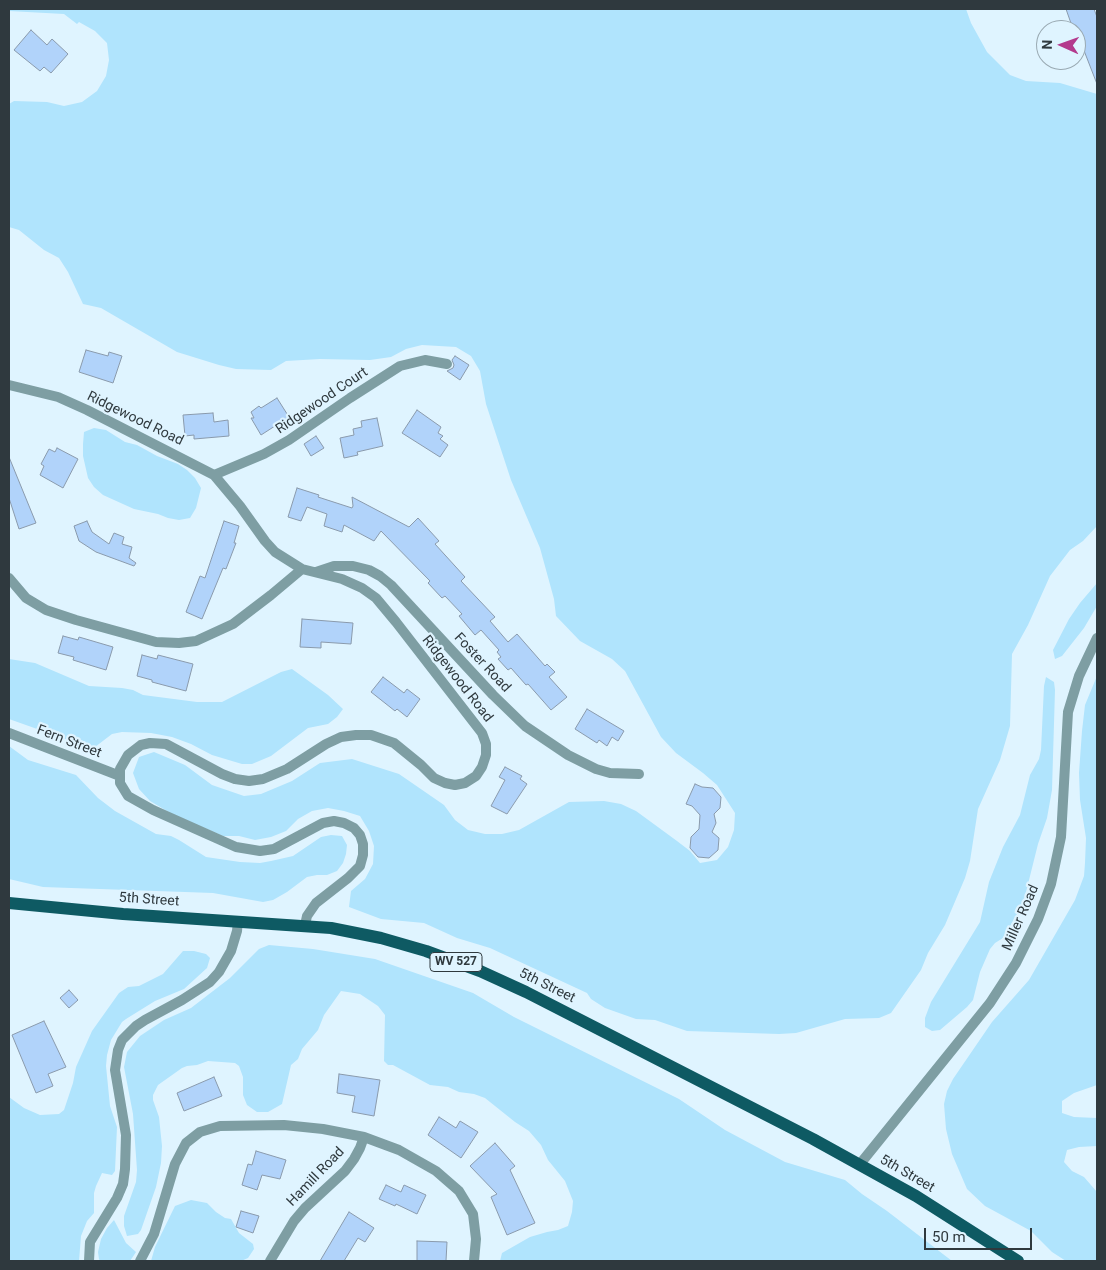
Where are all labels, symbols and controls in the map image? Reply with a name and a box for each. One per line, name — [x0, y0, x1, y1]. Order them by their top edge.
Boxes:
north arrow — [1036, 20, 1086, 70]
text: N — [1039, 39, 1055, 50]
street label: Ridgewood Court — [273, 364, 371, 438]
street label: Ridgewood Road — [84, 388, 186, 450]
street label: Foster Road — [450, 630, 514, 696]
street label: Ridgewood Road — [418, 632, 496, 726]
street label: Fern Street — [34, 722, 104, 762]
street label: Miller Road — [999, 883, 1043, 953]
street label: 5th Street — [118, 890, 180, 910]
road number: WV 527 — [430, 952, 482, 972]
street label: 5th Street — [516, 965, 578, 1007]
street label: Hamill Road — [284, 1144, 348, 1210]
street label: 5th Street — [877, 1152, 937, 1196]
scale bar — [926, 1218, 1034, 1250]
text: 50 m — [932, 1228, 966, 1246]

